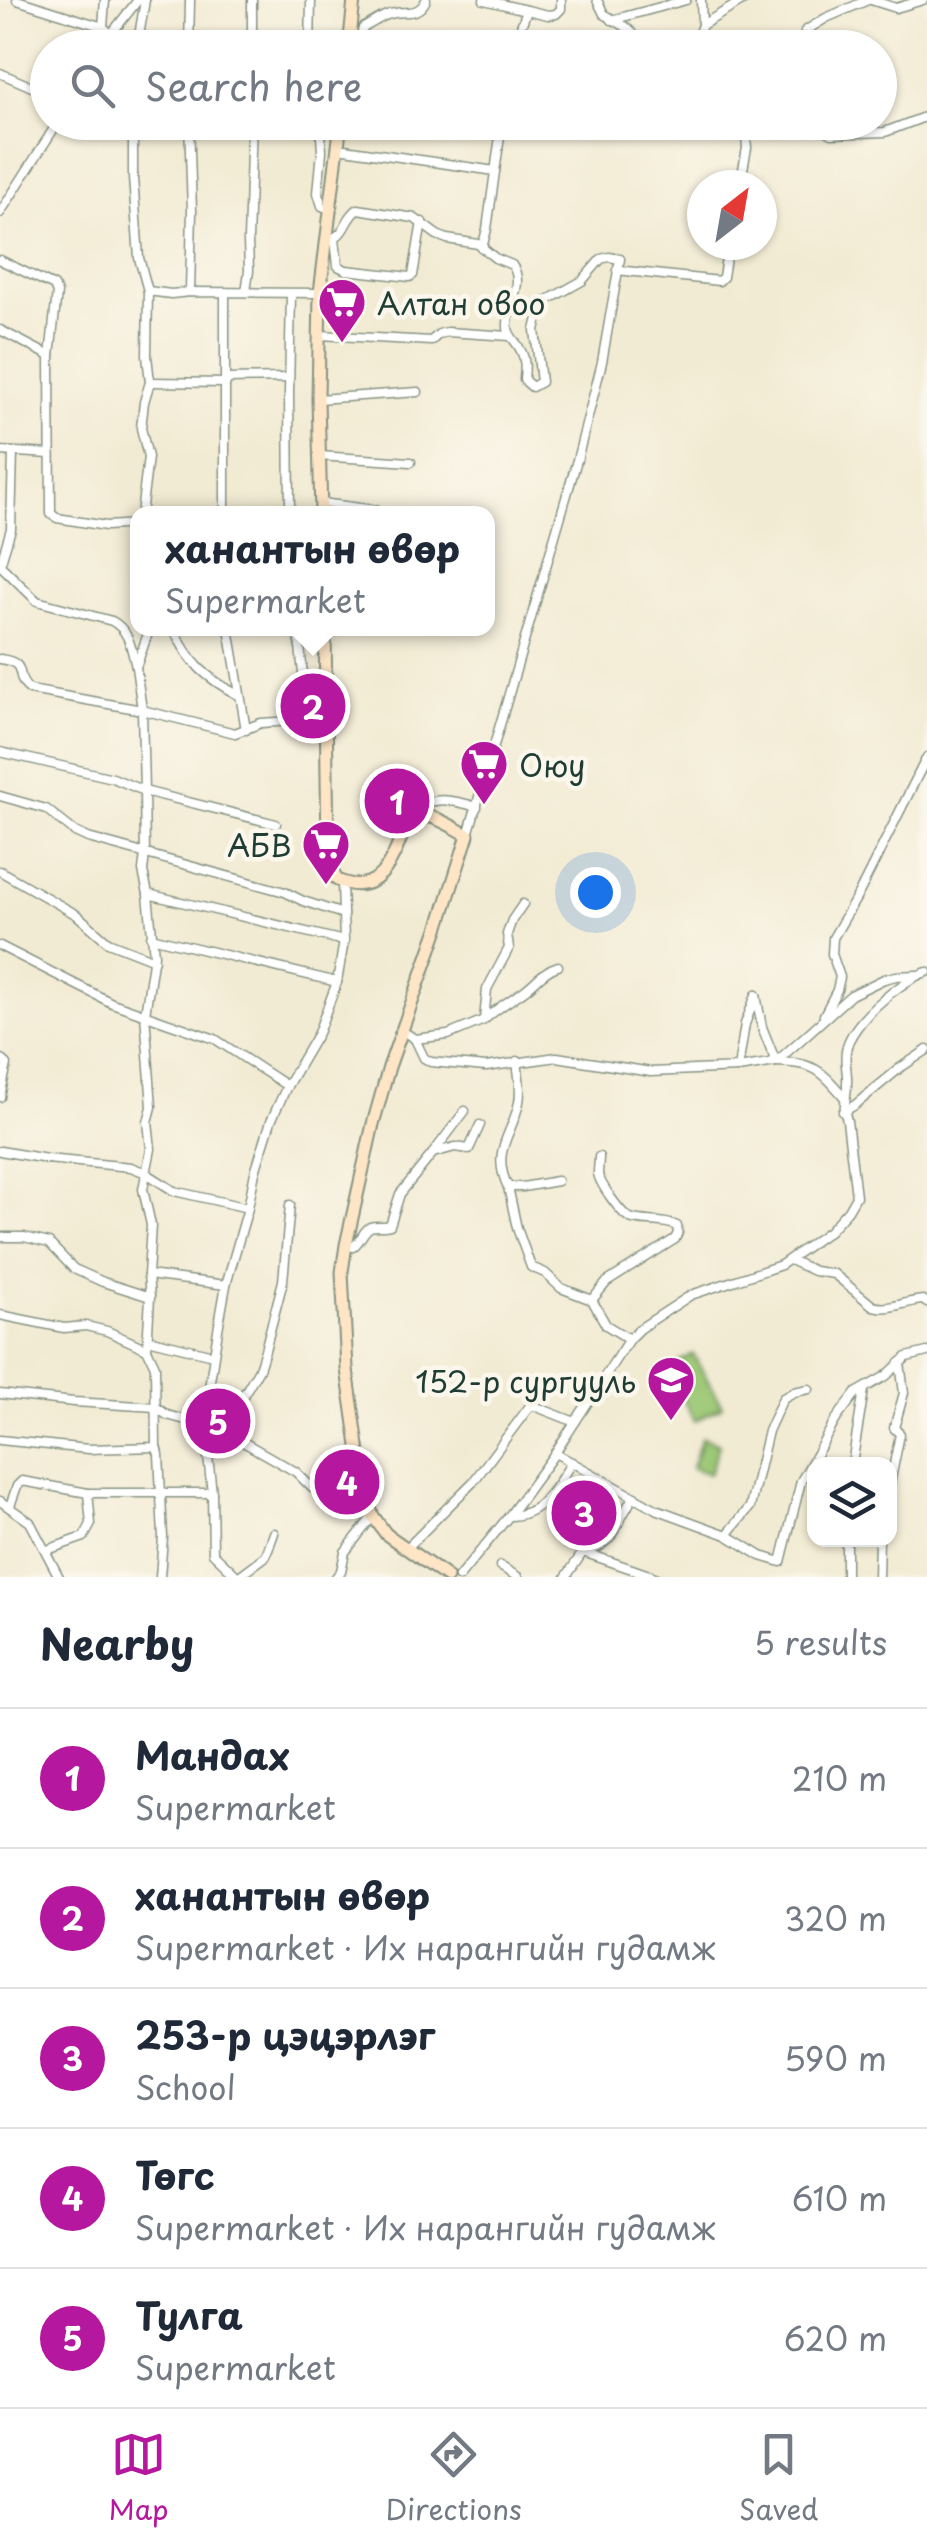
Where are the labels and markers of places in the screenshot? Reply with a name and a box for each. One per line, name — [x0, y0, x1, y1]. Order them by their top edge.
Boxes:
supermarket icon: Алтан овоо — [316, 276, 368, 344]
place label: Алтан овоо — [377, 280, 545, 325]
pin: 2 — [280, 668, 346, 744]
supermarket icon: Оюу — [458, 738, 510, 806]
place label: Оюу — [519, 742, 585, 787]
pin: 1 — [364, 764, 430, 838]
supermarket icon: АБВ — [300, 818, 352, 886]
place label: АБВ — [227, 822, 291, 867]
school or university icon: 152-р сургууль — [645, 1354, 697, 1422]
place label: 152-р сургууль — [415, 1358, 636, 1403]
pin: 5 — [186, 1384, 250, 1458]
pin: 4 — [314, 1444, 380, 1520]
pin: 3 — [552, 1476, 616, 1550]

